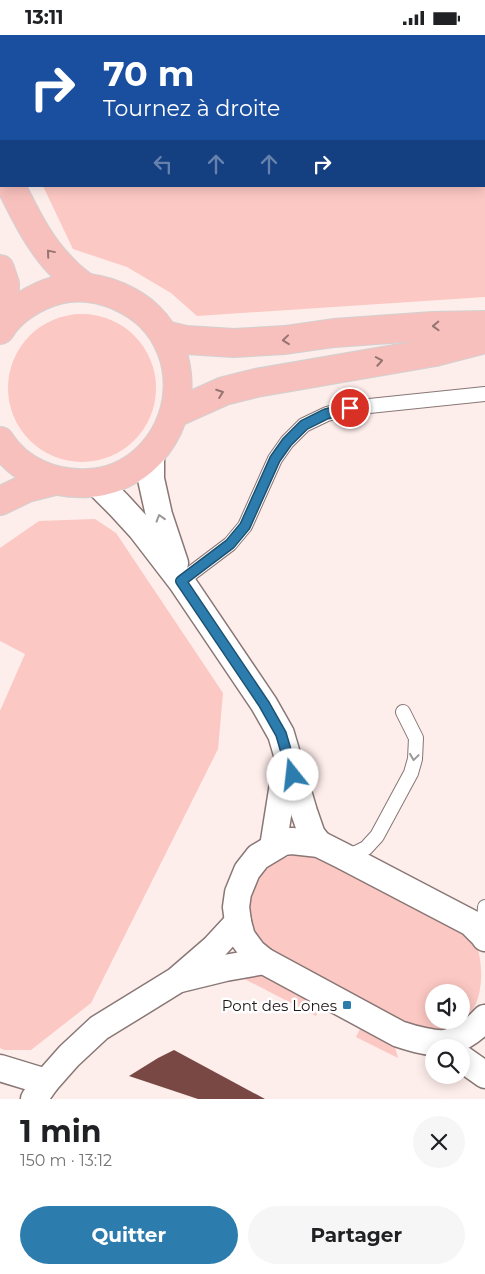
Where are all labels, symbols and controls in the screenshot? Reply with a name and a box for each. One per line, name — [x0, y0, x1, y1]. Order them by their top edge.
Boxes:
text: 13:11 — [25, 6, 64, 29]
text: 70 m — [103, 52, 194, 95]
icon: right — [20, 55, 85, 120]
text: Tournez à droite — [103, 95, 280, 122]
icon: left — [149, 150, 177, 178]
icon: ahead — [202, 150, 230, 178]
icon: ahead — [255, 150, 283, 178]
icon: right — [308, 150, 336, 178]
one-way arrow — [47, 250, 56, 259]
one-way arrow — [432, 320, 440, 331]
one-way arrow — [282, 334, 290, 345]
one-way arrow — [374, 357, 383, 367]
pin — [329, 387, 371, 429]
one-way arrow — [215, 389, 223, 399]
icon: arrive — [336, 394, 364, 422]
one-way arrow — [156, 514, 166, 522]
position arrow — [266, 748, 318, 800]
one-way arrow — [409, 754, 420, 762]
map controls — [425, 984, 470, 1084]
button: sound — [425, 984, 470, 1029]
place label: Pont des Lones — [222, 996, 337, 1015]
marker: Pont des Lones — [341, 999, 353, 1011]
button: search — [425, 1039, 470, 1084]
text: 1 min — [20, 1113, 101, 1150]
button: close — [413, 1116, 465, 1168]
text: 150 m · 13:12 — [20, 1151, 112, 1170]
button: Quitter — [20, 1206, 238, 1264]
button: Partager — [248, 1206, 465, 1264]

